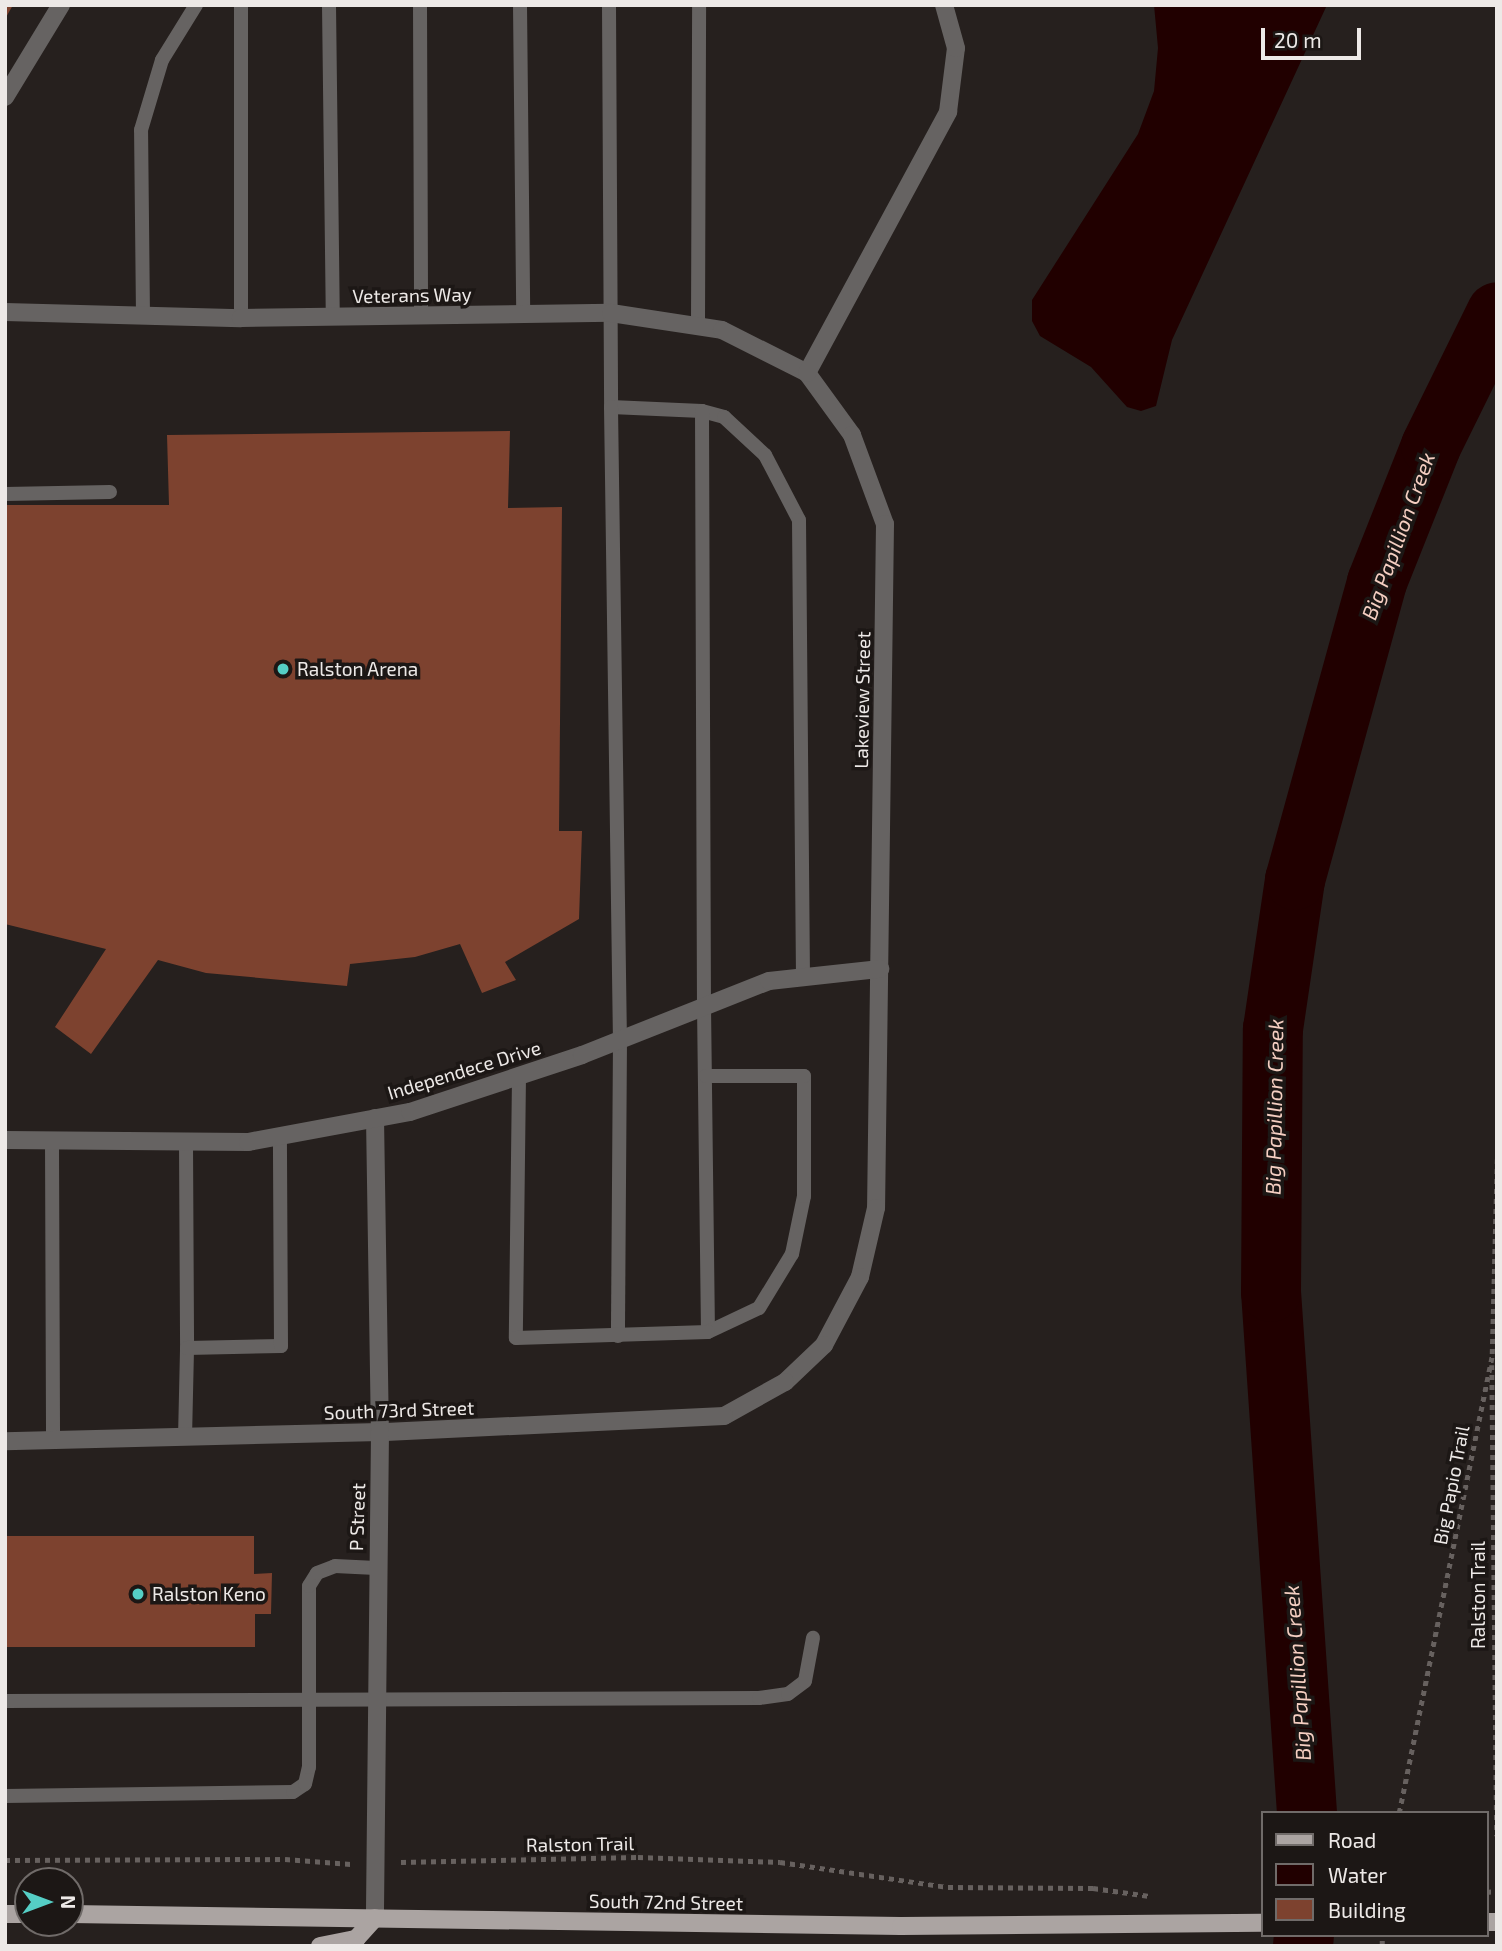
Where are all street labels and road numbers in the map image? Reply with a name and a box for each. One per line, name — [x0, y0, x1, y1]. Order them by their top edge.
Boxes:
street label: Veterans Way — [352, 283, 472, 307]
street label: Lakeview Street — [849, 631, 875, 769]
street label: Independece Drive — [385, 1036, 543, 1104]
street label: South 73rd Street — [323, 1396, 475, 1424]
street label: Big Papio Trail — [1428, 1423, 1474, 1547]
street label: P Street — [344, 1482, 370, 1552]
street label: Ralston Trail — [1467, 1541, 1489, 1649]
street label: Ralston Trail — [526, 1832, 634, 1856]
street label: South 72nd Street — [589, 1889, 743, 1915]

